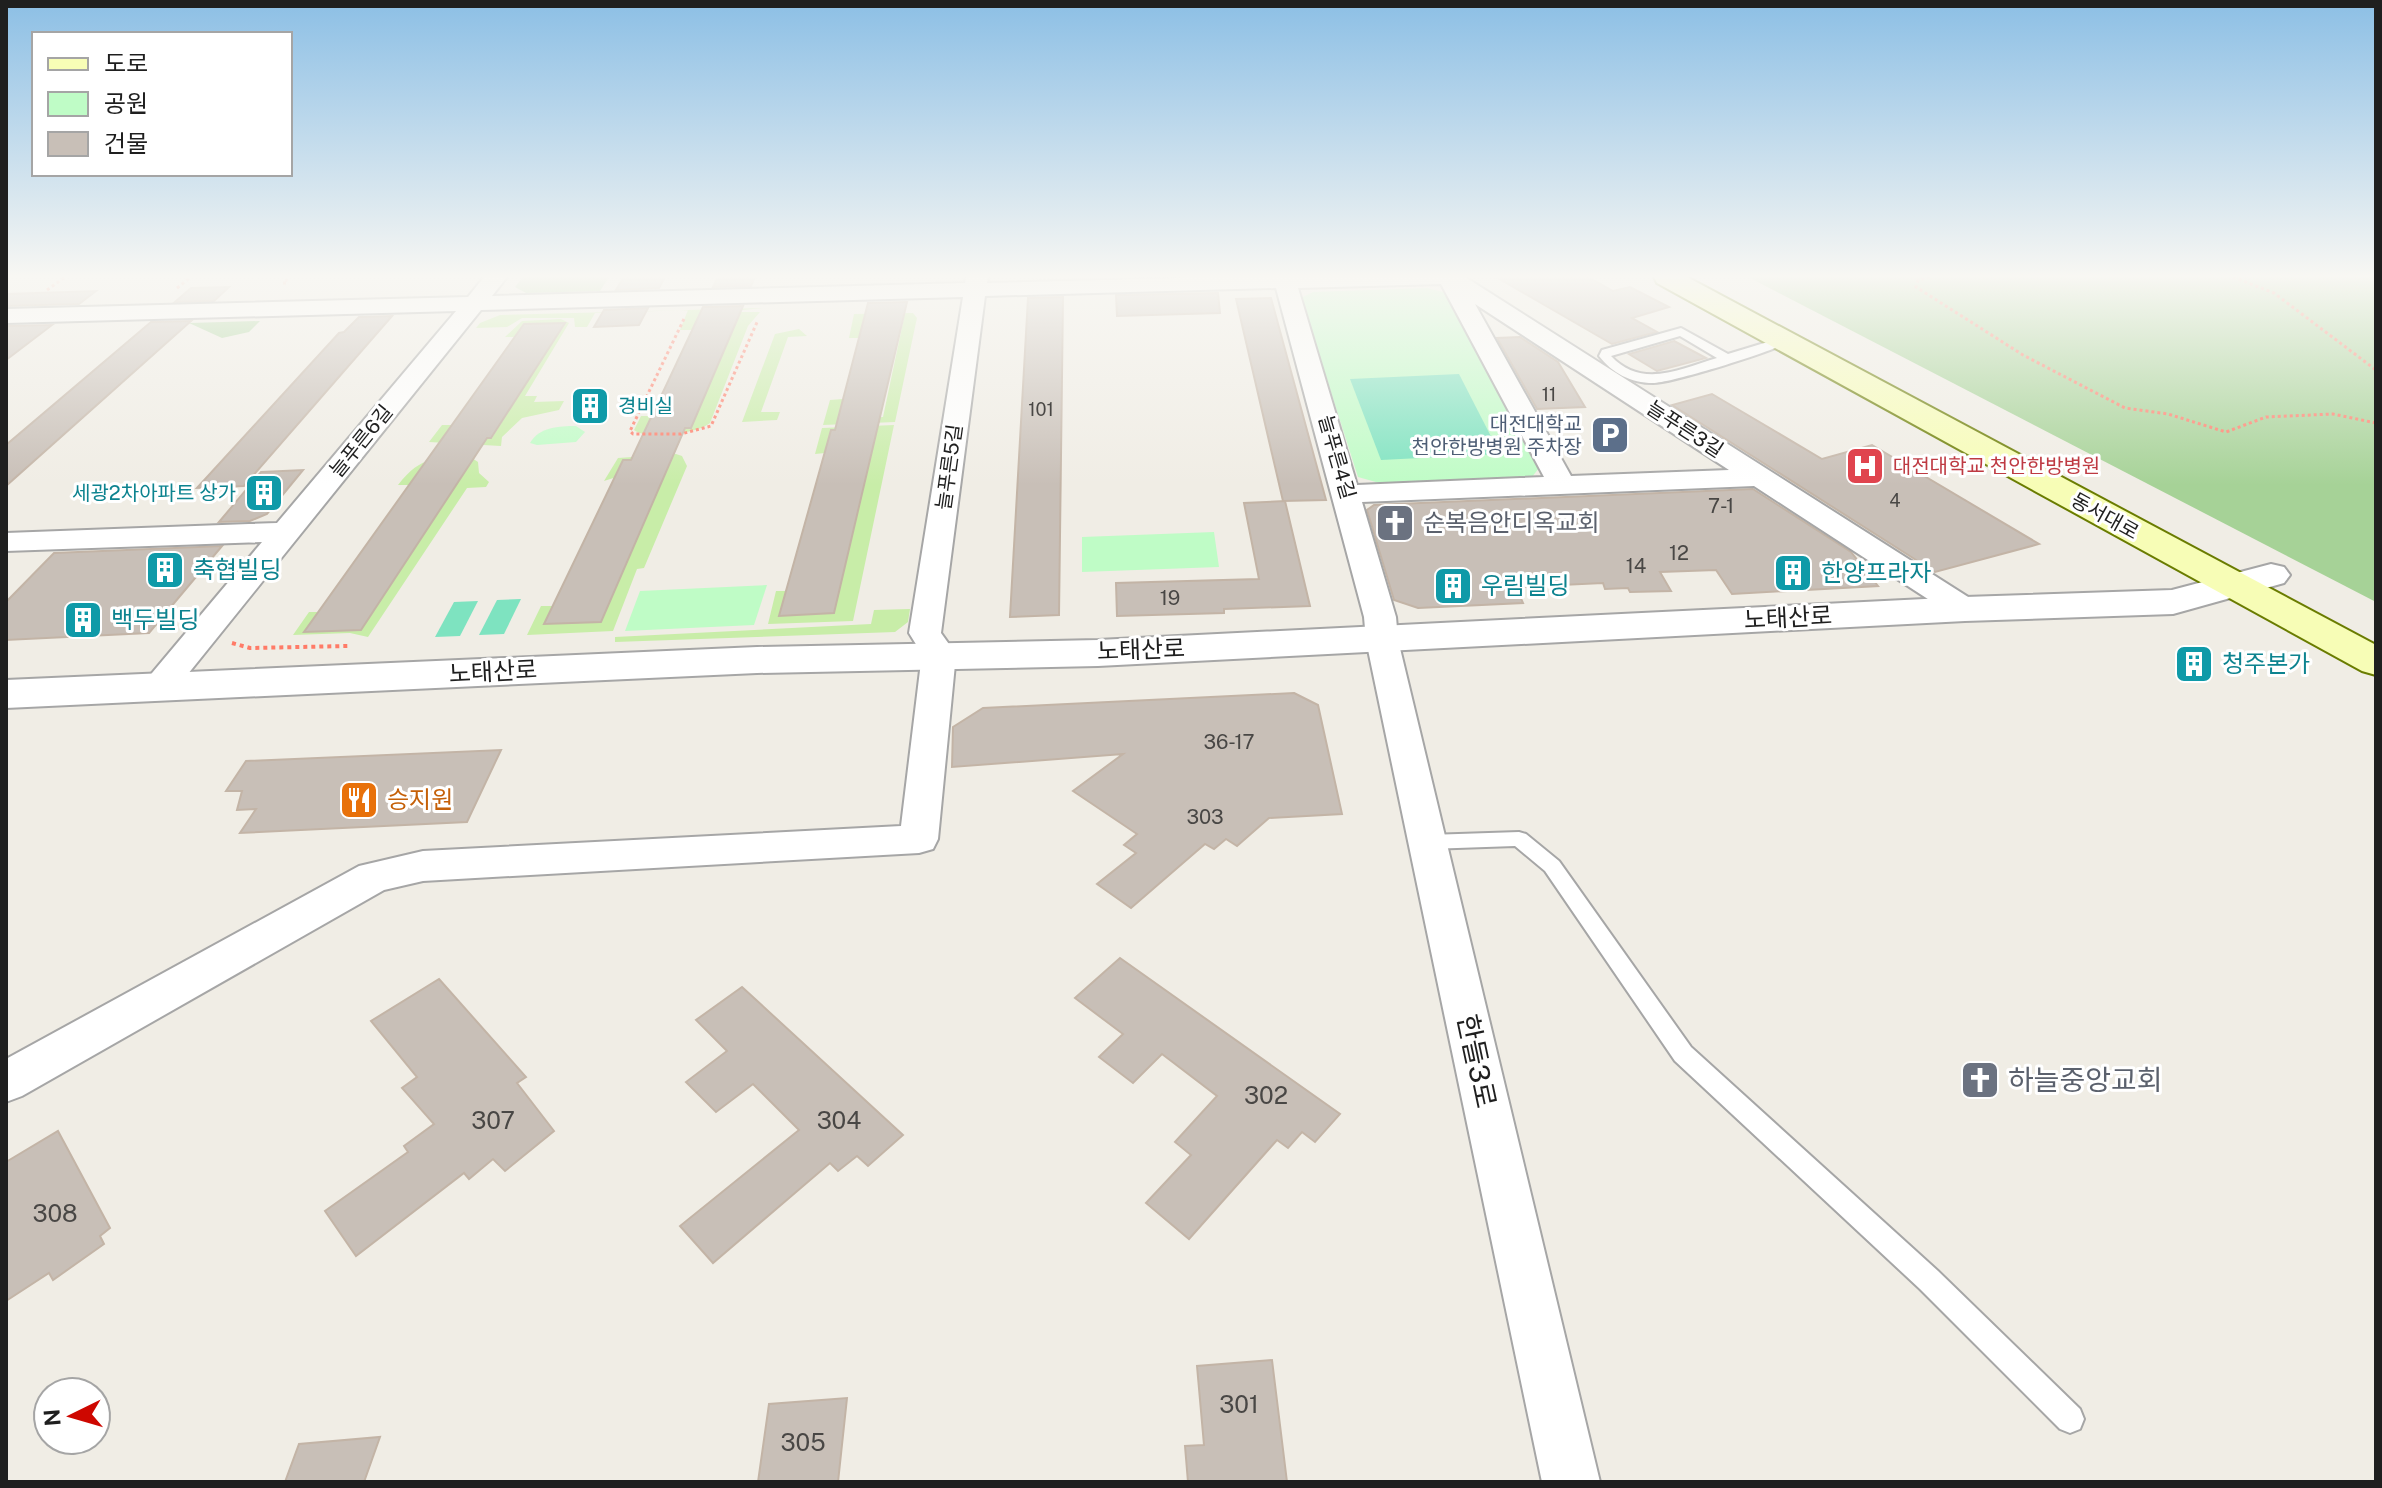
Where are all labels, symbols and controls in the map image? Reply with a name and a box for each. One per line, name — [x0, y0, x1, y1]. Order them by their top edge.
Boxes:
legend — [32, 32, 292, 176]
text: 도로 — [104, 49, 148, 77]
text: 공원 — [104, 89, 148, 117]
text: 건물 — [104, 129, 148, 157]
house number: 11 — [1542, 384, 1556, 405]
building icon: 경비실 — [569, 385, 611, 427]
place label: 경비실 — [618, 394, 673, 418]
street label: 늘푸른3길 — [1642, 395, 1728, 463]
house number: 101 — [1028, 399, 1054, 420]
street label: 늘푸른6길 — [325, 400, 397, 482]
street label: 늘푸른4길 — [1314, 412, 1360, 502]
place label: 대전대학교 천안한방병원 주차장 — [1412, 412, 1582, 459]
parking icon: 대전대학교 천안한방병원 주차장 — [1589, 414, 1631, 456]
street label: 늘푸른5길 — [931, 423, 967, 511]
hospital icon: 대전대학교 천안한방병원 — [1844, 445, 1886, 487]
place label: 대전대학교 천안한방병원 — [1893, 454, 2100, 478]
building icon: 세광2차아파트 상가 — [243, 472, 285, 514]
place label: 세광2차아파트 상가 — [72, 481, 236, 505]
street label: 동서대로 — [2067, 488, 2143, 544]
house number: 4 — [1889, 490, 1901, 511]
house number: 7-1 — [1708, 494, 1734, 518]
church icon: 순복음안디옥교회 — [1374, 502, 1416, 544]
place label: 순복음안디옥교회 — [1423, 508, 1600, 536]
house number: 12 — [1669, 541, 1689, 565]
building icon: 축협빌딩 — [144, 549, 186, 591]
building icon: 한양프라자 — [1772, 552, 1814, 594]
house number: 14 — [1626, 554, 1646, 578]
place label: 축협빌딩 — [193, 555, 281, 583]
place label: 한양프라자 — [1821, 558, 1931, 586]
building icon: 우림빌딩 — [1432, 565, 1474, 607]
place label: 우림빌딩 — [1481, 571, 1569, 599]
house number: 19 — [1160, 586, 1180, 610]
building icon: 백두빌딩 — [62, 599, 104, 641]
street label: 노태산로 — [1743, 601, 1833, 633]
place label: 백두빌딩 — [111, 605, 199, 633]
street label: 노태산로 — [1096, 633, 1186, 665]
building icon: 청주본가 — [2173, 643, 2215, 685]
place label: 청주본가 — [2222, 649, 2310, 677]
street label: 노태산로 — [448, 655, 538, 687]
house number: 36-17 — [1203, 730, 1255, 754]
restaurant icon: 승지원 — [338, 779, 380, 821]
place label: 승지원 — [387, 785, 453, 813]
house number: 303 — [1186, 805, 1224, 829]
street label: 한들3로 — [1451, 1011, 1503, 1111]
church icon: 하늘중앙교회 — [1959, 1059, 2001, 1101]
place label: 하늘중앙교회 — [2008, 1063, 2163, 1096]
house number: 302 — [1244, 1081, 1288, 1109]
house number: 307 — [471, 1106, 515, 1134]
house number: 304 — [817, 1106, 861, 1134]
house number: 308 — [32, 1199, 78, 1227]
north arrow — [32, 1376, 112, 1456]
house number: 301 — [1219, 1390, 1259, 1418]
text: N — [38, 1408, 66, 1427]
house number: 305 — [780, 1428, 826, 1456]

